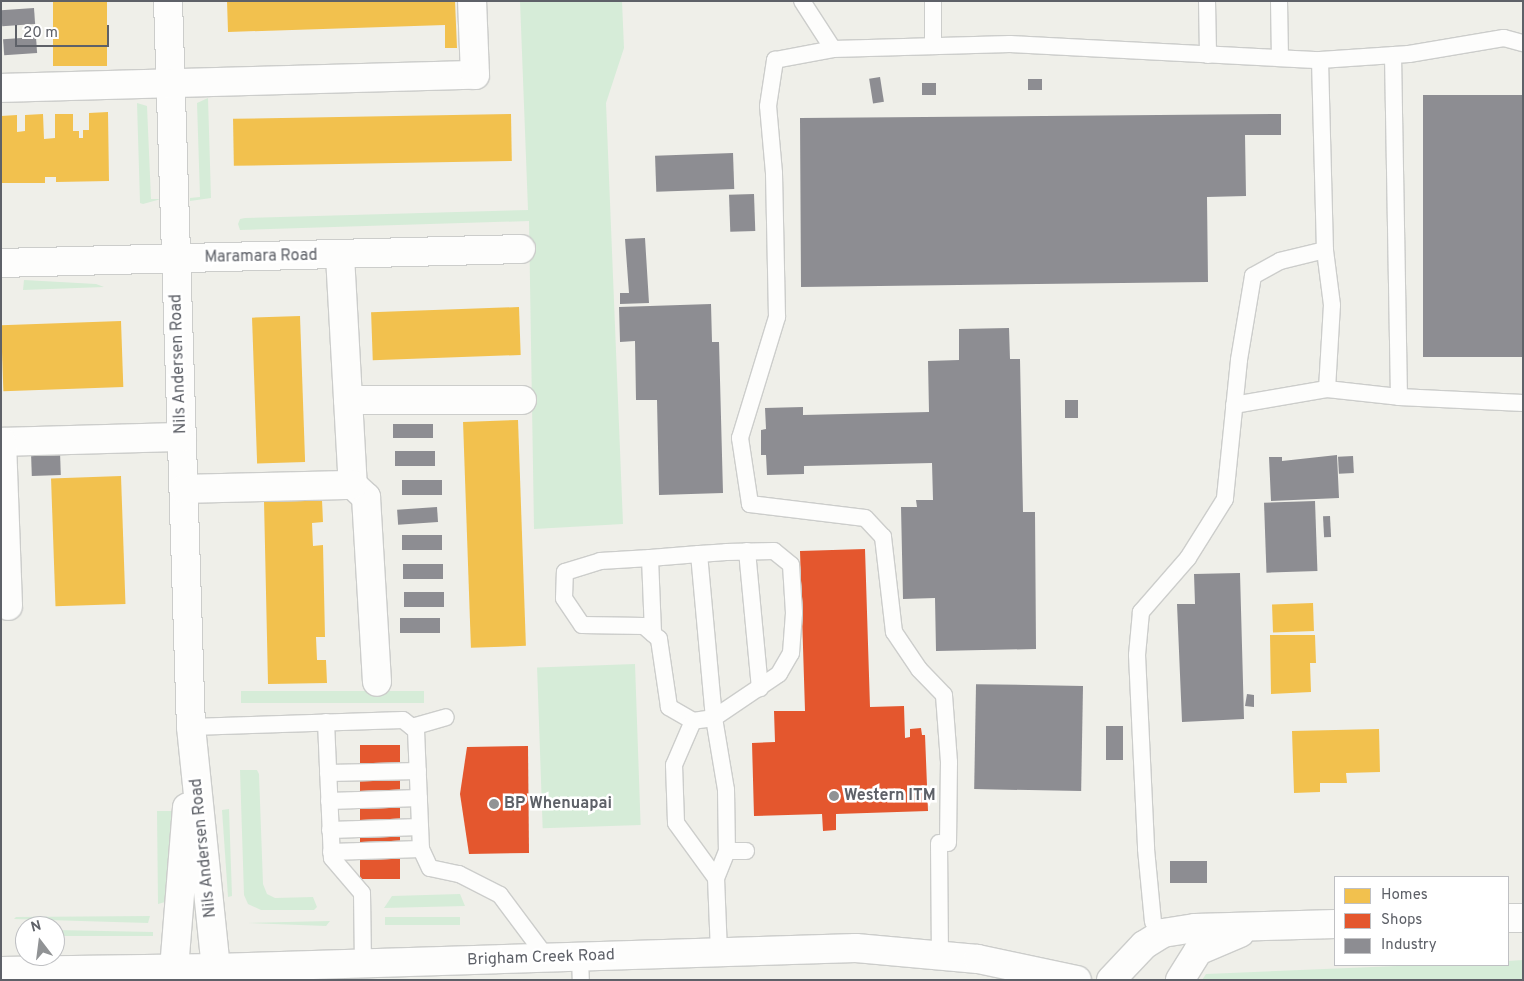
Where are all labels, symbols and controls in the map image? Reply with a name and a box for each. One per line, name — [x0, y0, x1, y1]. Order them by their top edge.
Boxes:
scale bar — [18, 15, 111, 47]
text: 20 m — [23, 24, 58, 43]
street label: Maramara Road — [204, 246, 318, 268]
street label: Nils Andersen Road — [167, 293, 191, 435]
street label: Nils Andersen Road — [187, 777, 221, 919]
place label: Western ITM — [844, 786, 936, 806]
marker: Western ITM — [828, 790, 840, 802]
place label: BP Whenuapai — [504, 794, 612, 814]
marker: BP Whenuapai — [488, 798, 500, 810]
legend — [1334, 876, 1509, 966]
text: Homes — [1381, 886, 1428, 905]
text: Shops — [1381, 911, 1422, 930]
north arrow — [15, 916, 65, 966]
text: N — [29, 917, 43, 937]
text: Industry — [1381, 936, 1437, 955]
street label: Brigham Creek Road — [467, 946, 615, 970]

